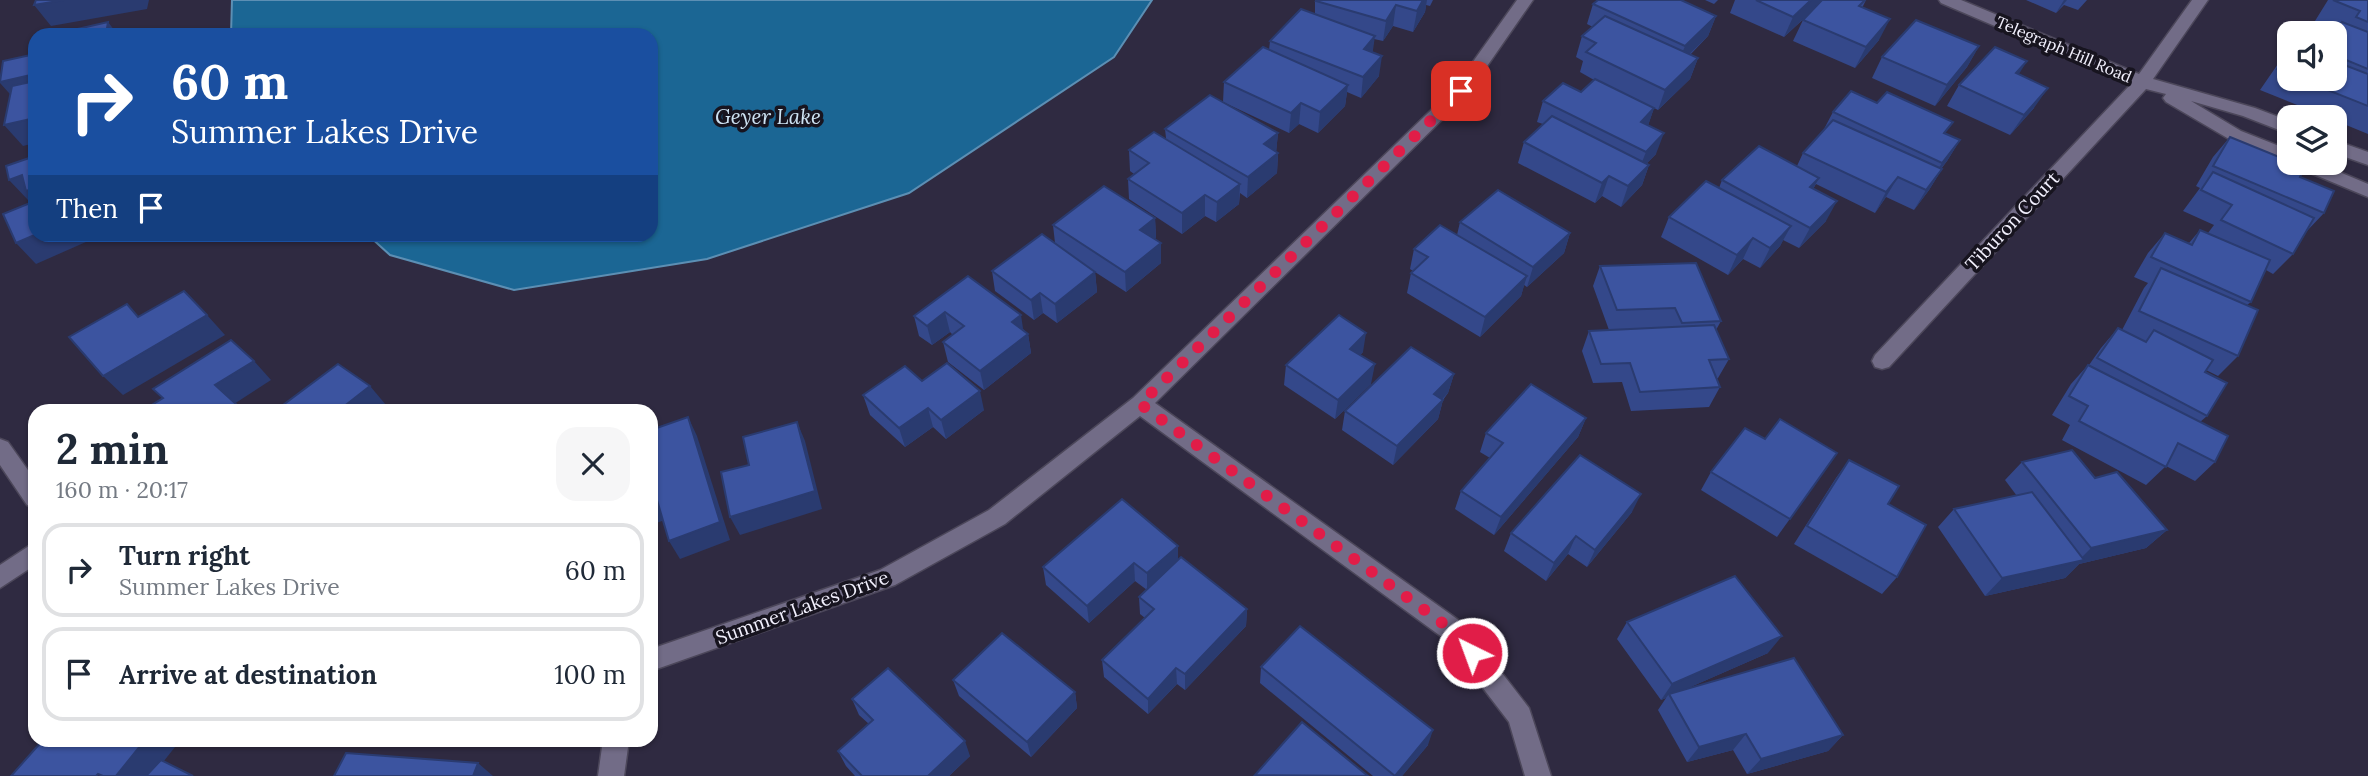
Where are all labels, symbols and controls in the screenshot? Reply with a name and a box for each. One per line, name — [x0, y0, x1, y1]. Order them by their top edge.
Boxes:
street label: Telegraph Hill Road — [1993, 11, 2135, 87]
map controls — [2277, 21, 2347, 175]
button: sound — [2277, 21, 2347, 91]
text: 60 m — [171, 50, 288, 112]
icon: right — [56, 56, 147, 147]
pin — [1431, 61, 1491, 121]
icon: arrive — [1442, 72, 1480, 110]
water label: Geyer Lake — [715, 103, 821, 130]
button: layers — [2277, 105, 2347, 175]
text: Summer Lakes Drive — [171, 111, 478, 152]
street label: Tiburon Court — [1960, 166, 2065, 276]
icon: arrive — [132, 189, 170, 227]
text: Then — [56, 192, 118, 225]
text: 2 min — [56, 422, 169, 476]
button: close — [556, 427, 630, 501]
text: 160 m · 20:17 — [56, 475, 188, 504]
text: Turn right — [119, 539, 250, 572]
icon: right — [60, 551, 98, 589]
text: 60 m — [565, 554, 626, 587]
street label: Summer Lakes Drive — [712, 565, 892, 649]
text: Summer Lakes Drive — [119, 572, 340, 601]
position arrow — [1435, 616, 1509, 690]
icon: arrive — [60, 655, 98, 693]
text: Arrive at destination — [119, 658, 377, 691]
text: 100 m — [554, 658, 626, 691]

